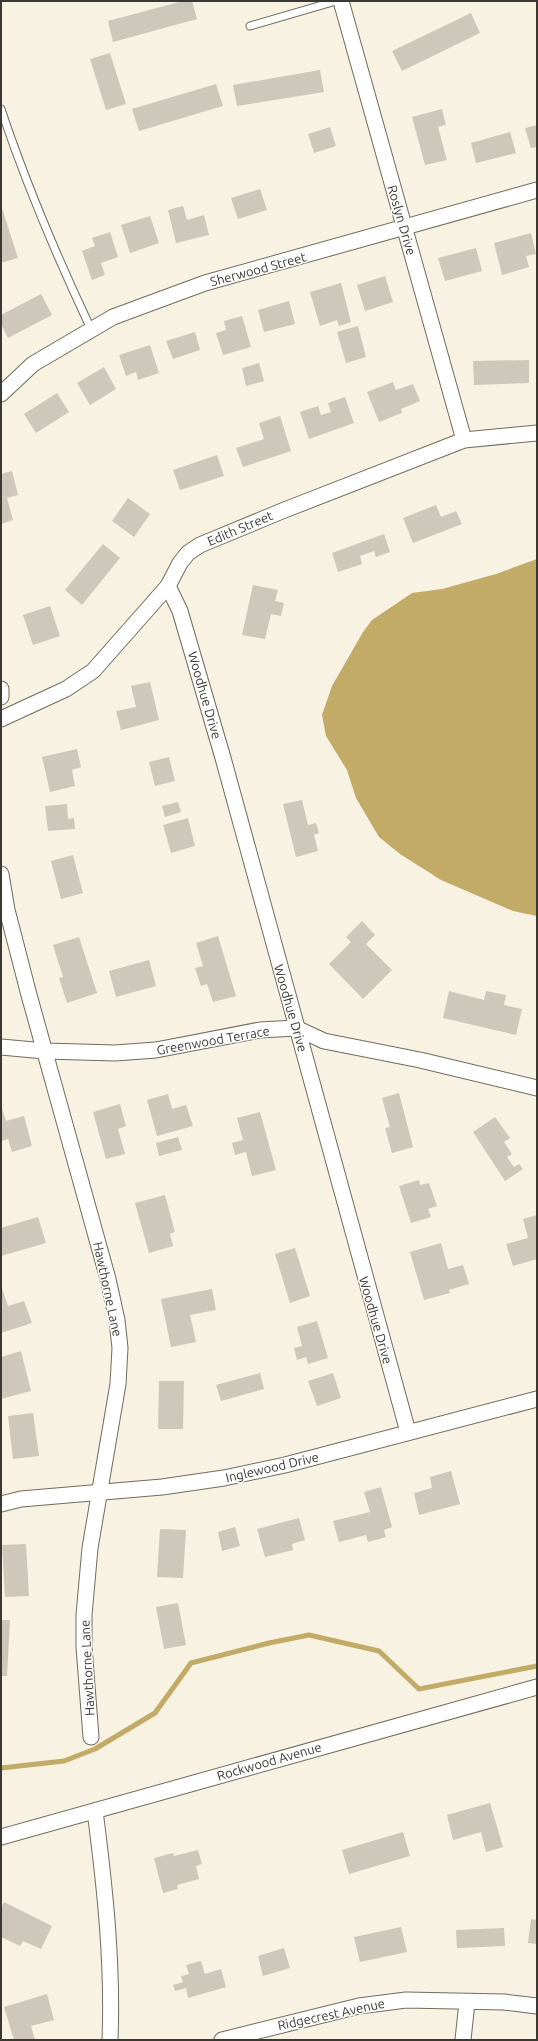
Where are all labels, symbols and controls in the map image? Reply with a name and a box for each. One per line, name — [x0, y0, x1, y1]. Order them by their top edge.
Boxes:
street label: Roslyn Drive — [385, 183, 419, 257]
street label: Sherwood Street — [208, 249, 308, 289]
street label: Edith Street — [205, 508, 275, 548]
street label: Woodhue Drive — [186, 650, 224, 740]
street label: Woodhue Drive — [272, 963, 310, 1053]
street label: Greenwood Terrace — [155, 1023, 271, 1057]
street label: Hawthorne Lane — [91, 1240, 125, 1338]
street label: Woodhue Drive — [357, 1275, 395, 1365]
street label: Inglewood Drive — [224, 1449, 320, 1485]
street label: Hawthorne Lane — [77, 1620, 97, 1716]
street label: Rockwood Avenue — [215, 1739, 323, 1783]
street label: Ridgecrest Avenue — [276, 1996, 386, 2032]

